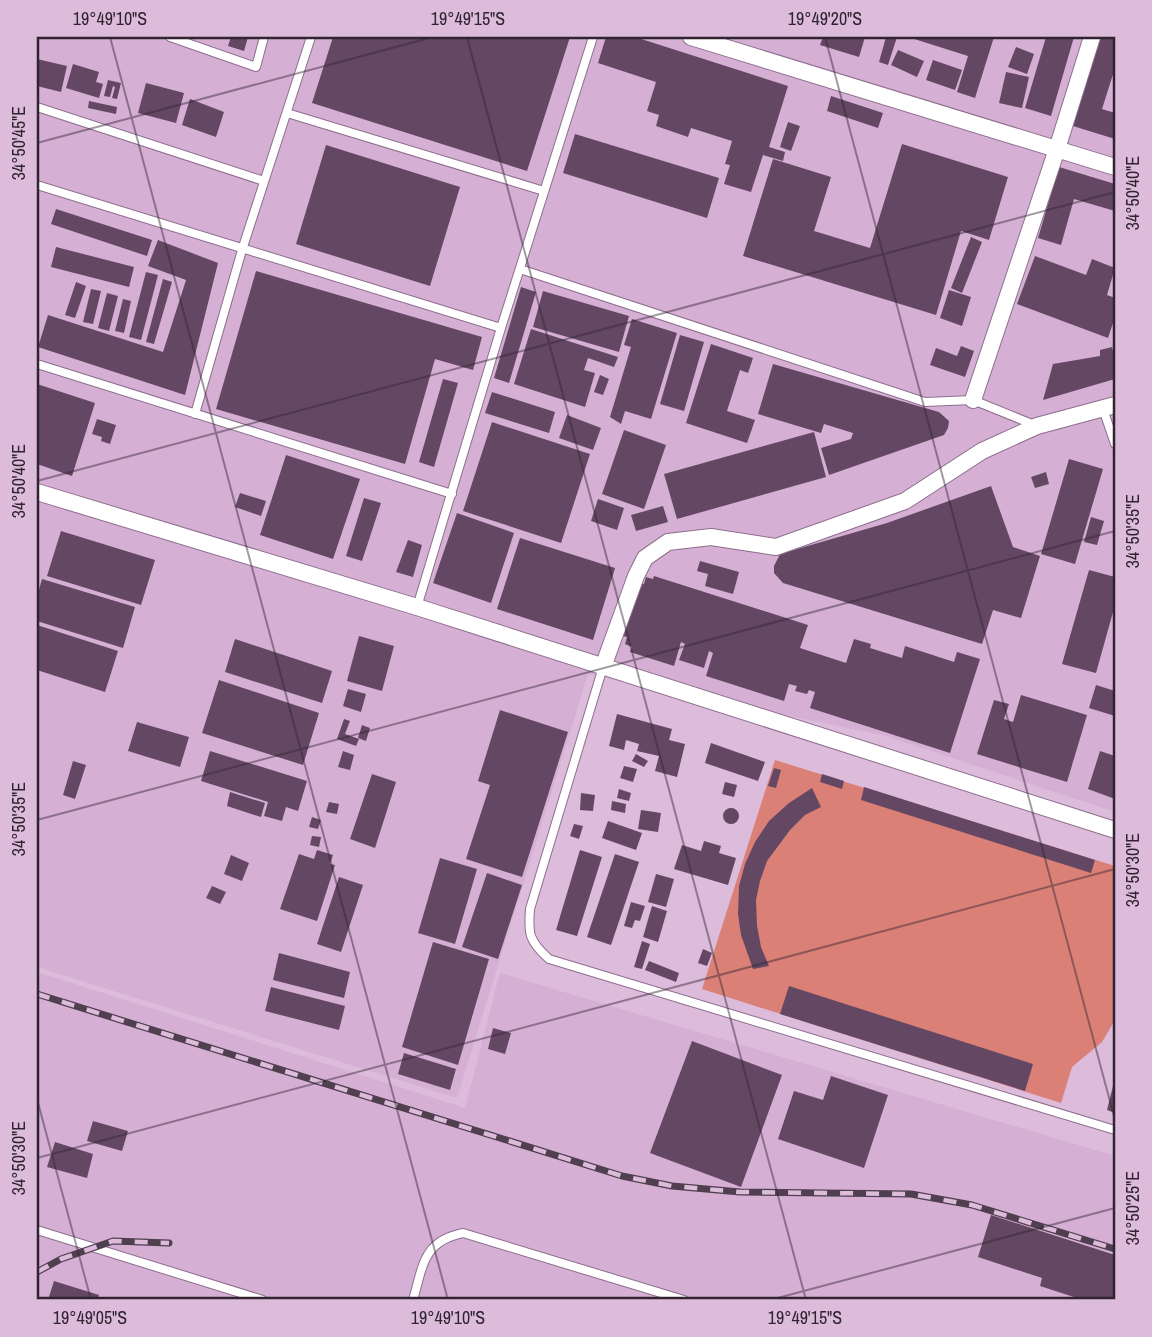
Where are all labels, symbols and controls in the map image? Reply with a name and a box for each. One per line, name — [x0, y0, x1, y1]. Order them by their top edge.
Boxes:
text: 19°49'10"S — [73, 6, 147, 31]
text: 19°49'15"S — [431, 6, 505, 31]
text: 19°49'20"S — [788, 6, 862, 31]
text: 34°50'45"E — [6, 106, 31, 180]
text: 34°50'40"E — [1120, 156, 1145, 230]
text: 34°50'40"E — [6, 444, 31, 518]
text: 34°50'35"E — [1120, 494, 1145, 568]
text: 34°50'35"E — [6, 782, 31, 856]
text: 34°50'30"E — [1120, 833, 1145, 907]
text: 34°50'30"E — [6, 1121, 31, 1195]
text: 34°50'25"E — [1120, 1171, 1145, 1245]
text: 19°49'05"S — [53, 1305, 127, 1330]
text: 19°49'10"S — [411, 1305, 485, 1330]
text: 19°49'15"S — [768, 1305, 842, 1330]

